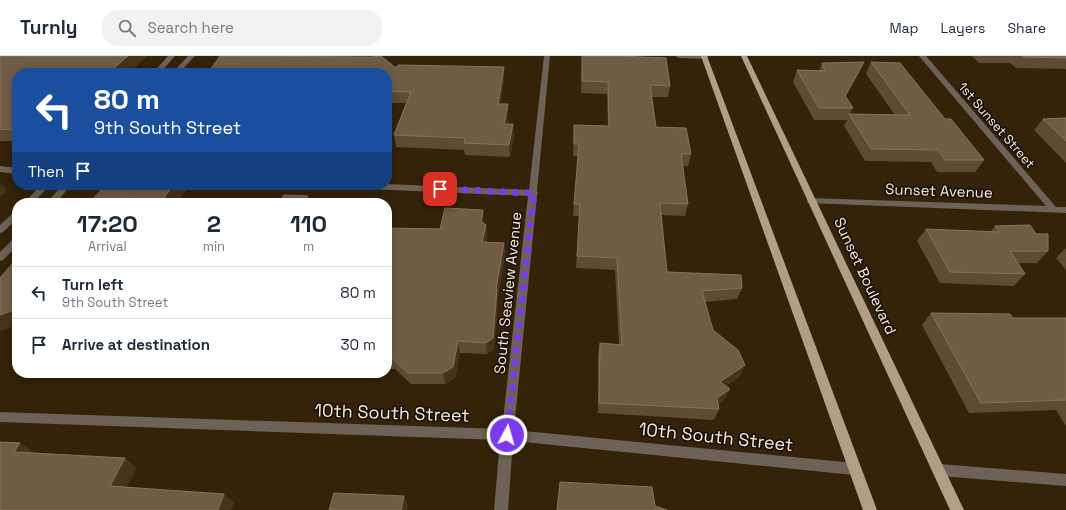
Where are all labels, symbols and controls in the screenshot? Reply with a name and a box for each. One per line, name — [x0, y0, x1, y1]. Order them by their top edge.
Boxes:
search box — [102, 10, 382, 46]
text: Turnly — [20, 15, 78, 40]
icon: search — [116, 17, 138, 39]
text: Search here — [148, 18, 234, 37]
text: Map — [889, 19, 919, 37]
text: Layers — [941, 19, 985, 37]
text: Share — [1007, 19, 1046, 37]
street label: 1st Sunset Street — [955, 79, 1039, 172]
text: 80 m — [94, 81, 160, 117]
icon: left — [28, 84, 80, 136]
text: 9th South Street — [94, 116, 241, 139]
icon: arrive — [72, 160, 94, 182]
text: Then — [28, 162, 64, 181]
pin — [423, 172, 457, 206]
icon: arrive — [429, 178, 451, 200]
street label: Sunset Avenue — [885, 179, 993, 202]
text: 17:20 — [77, 208, 138, 239]
text: 2 — [207, 208, 221, 239]
text: 110 — [290, 208, 327, 239]
street label: South Seaview Avenue — [490, 211, 525, 375]
street label: Sunset Boulevard — [830, 214, 901, 337]
text: Arrival — [88, 238, 127, 255]
text: min — [203, 238, 225, 255]
text: m — [303, 238, 314, 255]
text: Turn left — [62, 275, 124, 294]
icon: left — [28, 282, 50, 304]
text: 80 m — [340, 283, 376, 302]
text: 9th South Street — [62, 294, 168, 311]
icon: arrive — [28, 334, 50, 356]
text: Arrive at destination — [62, 335, 210, 354]
text: 30 m — [341, 335, 376, 354]
street label: 10th South Street — [314, 398, 470, 427]
position arrow — [486, 414, 528, 456]
street label: 10th South Street — [638, 417, 794, 456]

